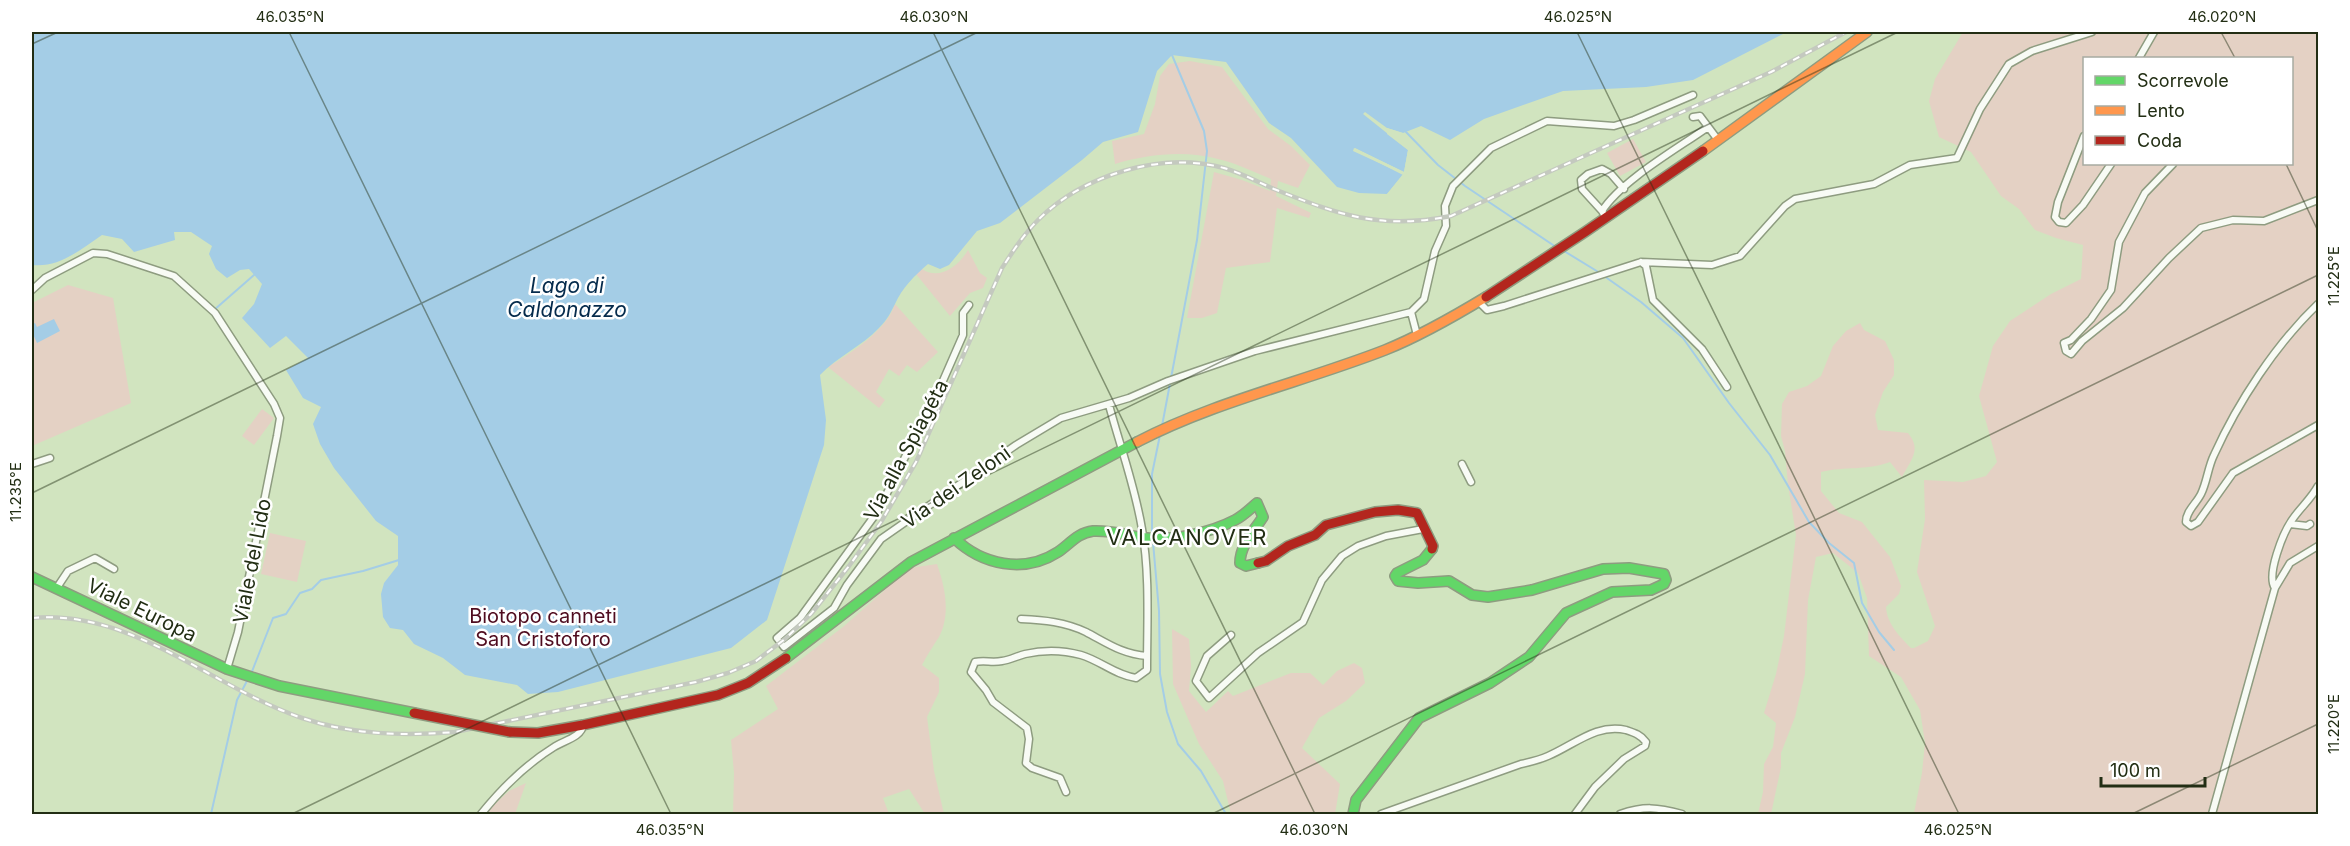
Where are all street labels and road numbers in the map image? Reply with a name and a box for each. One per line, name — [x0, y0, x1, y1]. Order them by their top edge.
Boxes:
street label: Via alla Spiagéta — [859, 375, 953, 525]
street label: Via dei Zeloni — [897, 441, 1015, 533]
street label: Viale del Lido — [228, 496, 276, 626]
street label: Viale Europa — [83, 573, 201, 647]

